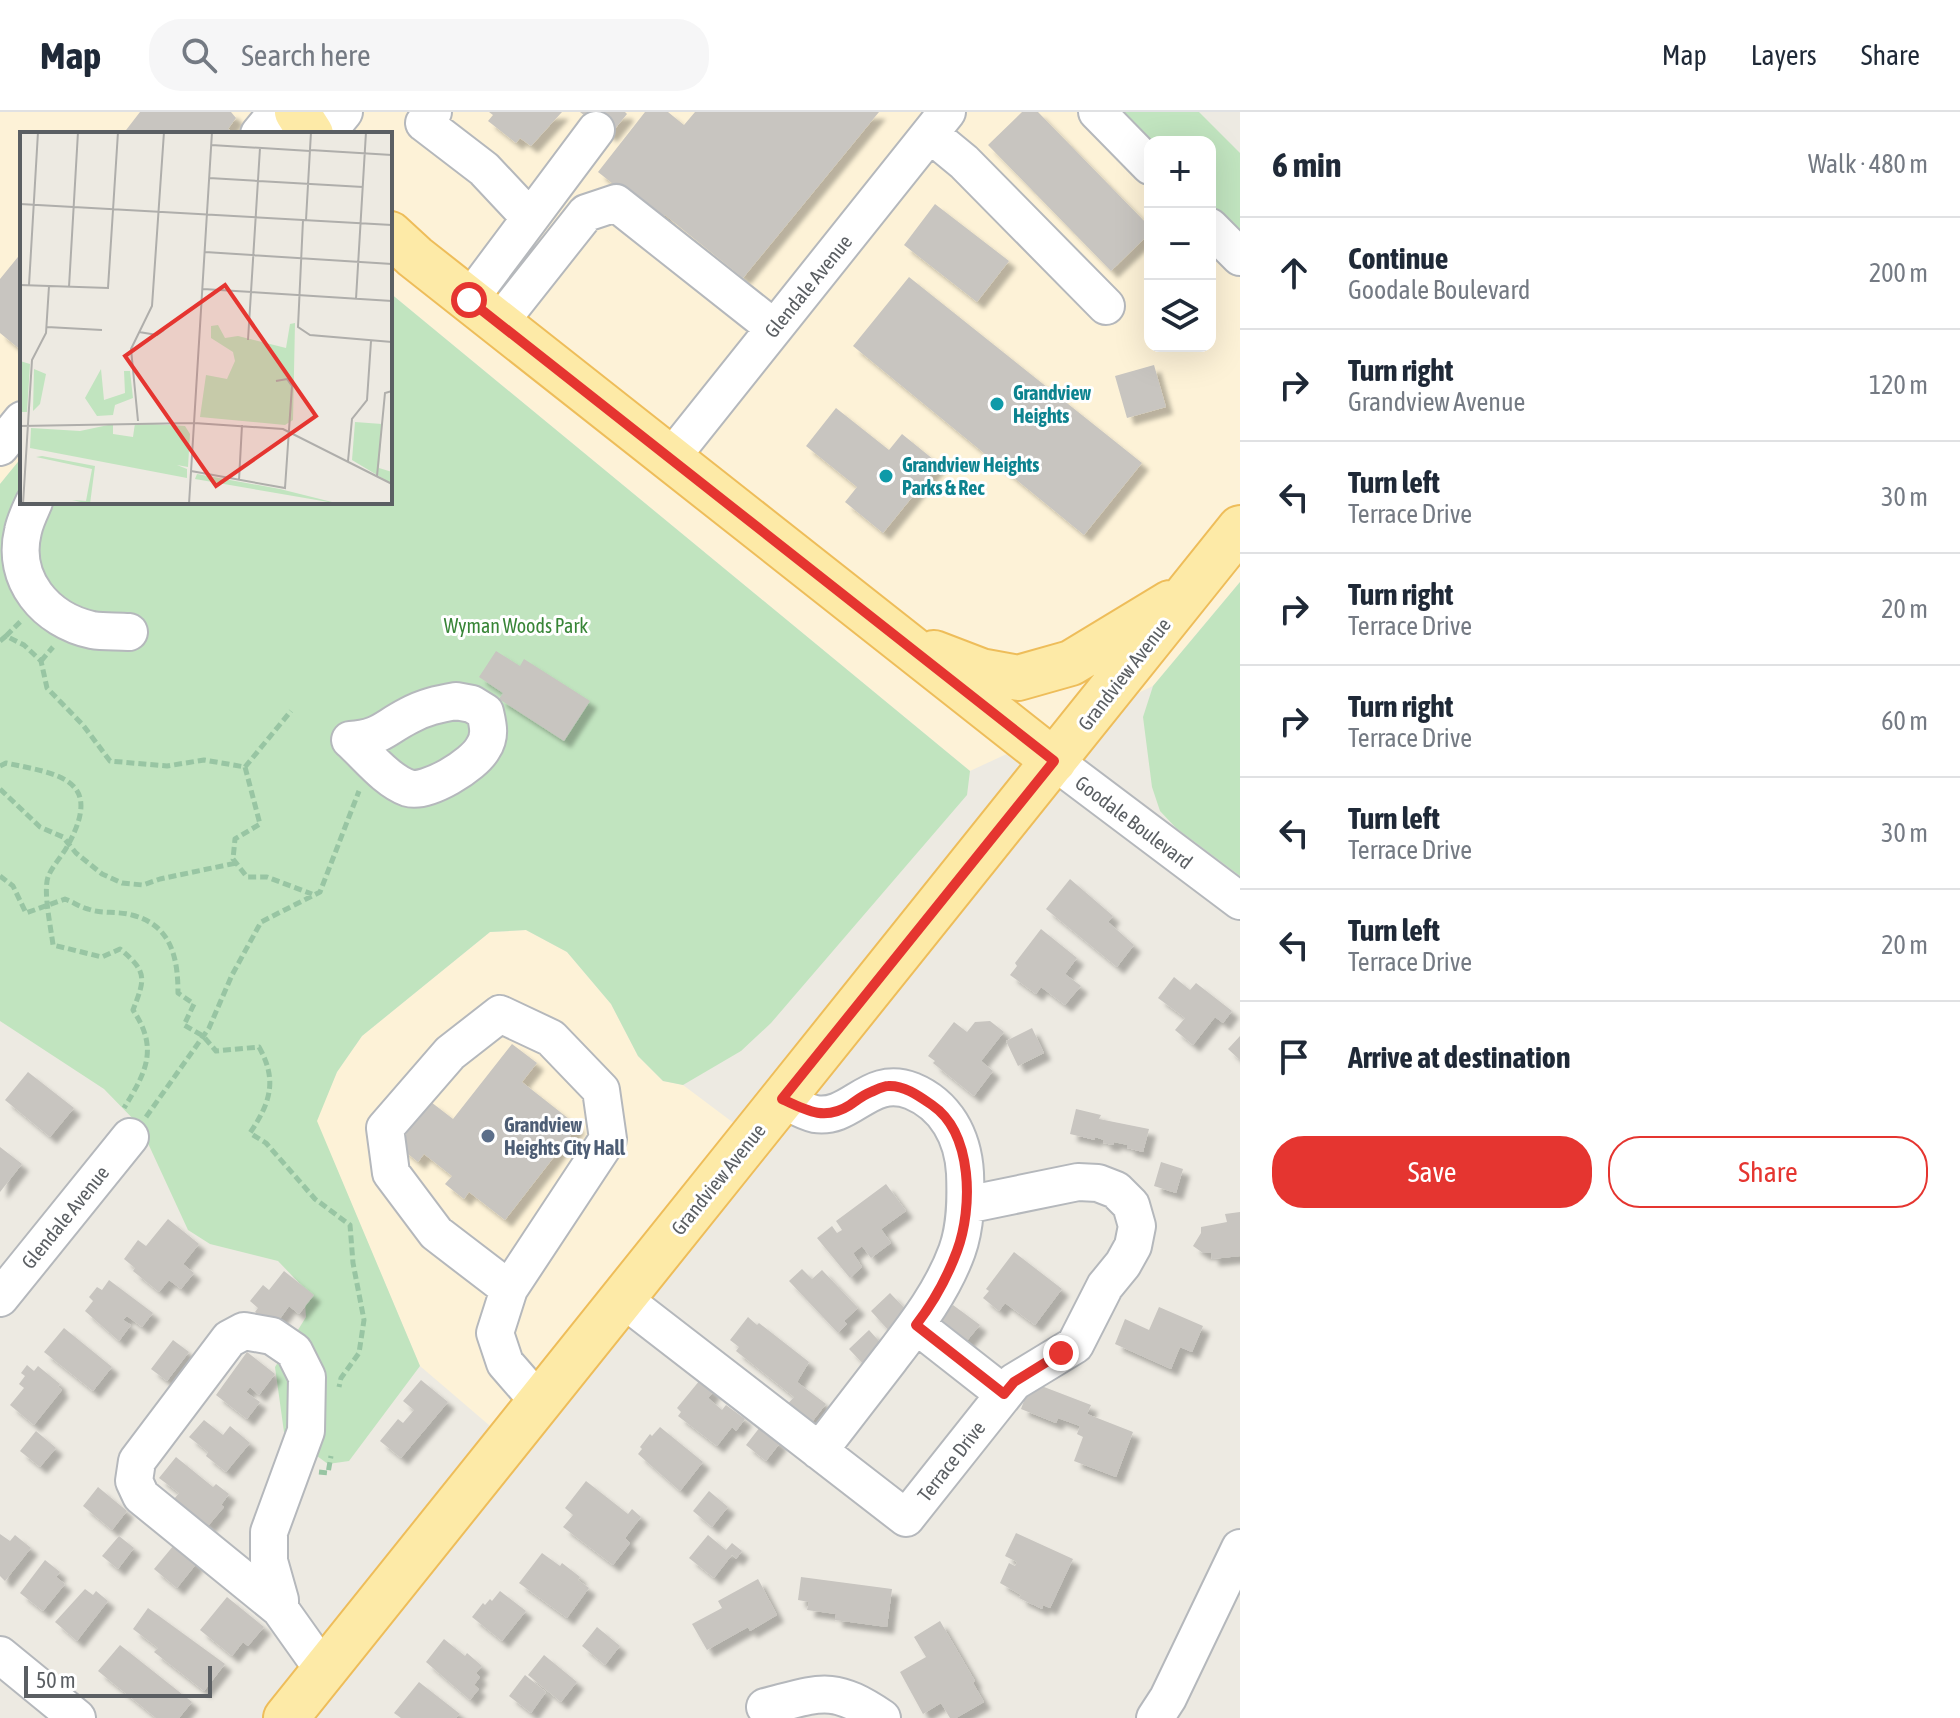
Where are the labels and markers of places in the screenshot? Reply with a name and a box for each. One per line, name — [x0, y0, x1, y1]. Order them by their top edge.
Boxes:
place label: Grandview Heights — [1013, 381, 1091, 427]
marker: Grandview Heights — [988, 395, 1006, 413]
place label: Grandview Heights Parks & Rec — [902, 453, 1039, 499]
marker: Grandview Heights Parks & Rec — [877, 467, 895, 485]
place label: Grandview Heights City Hall — [504, 1113, 626, 1159]
marker: Grandview Heights City Hall — [479, 1127, 497, 1145]

